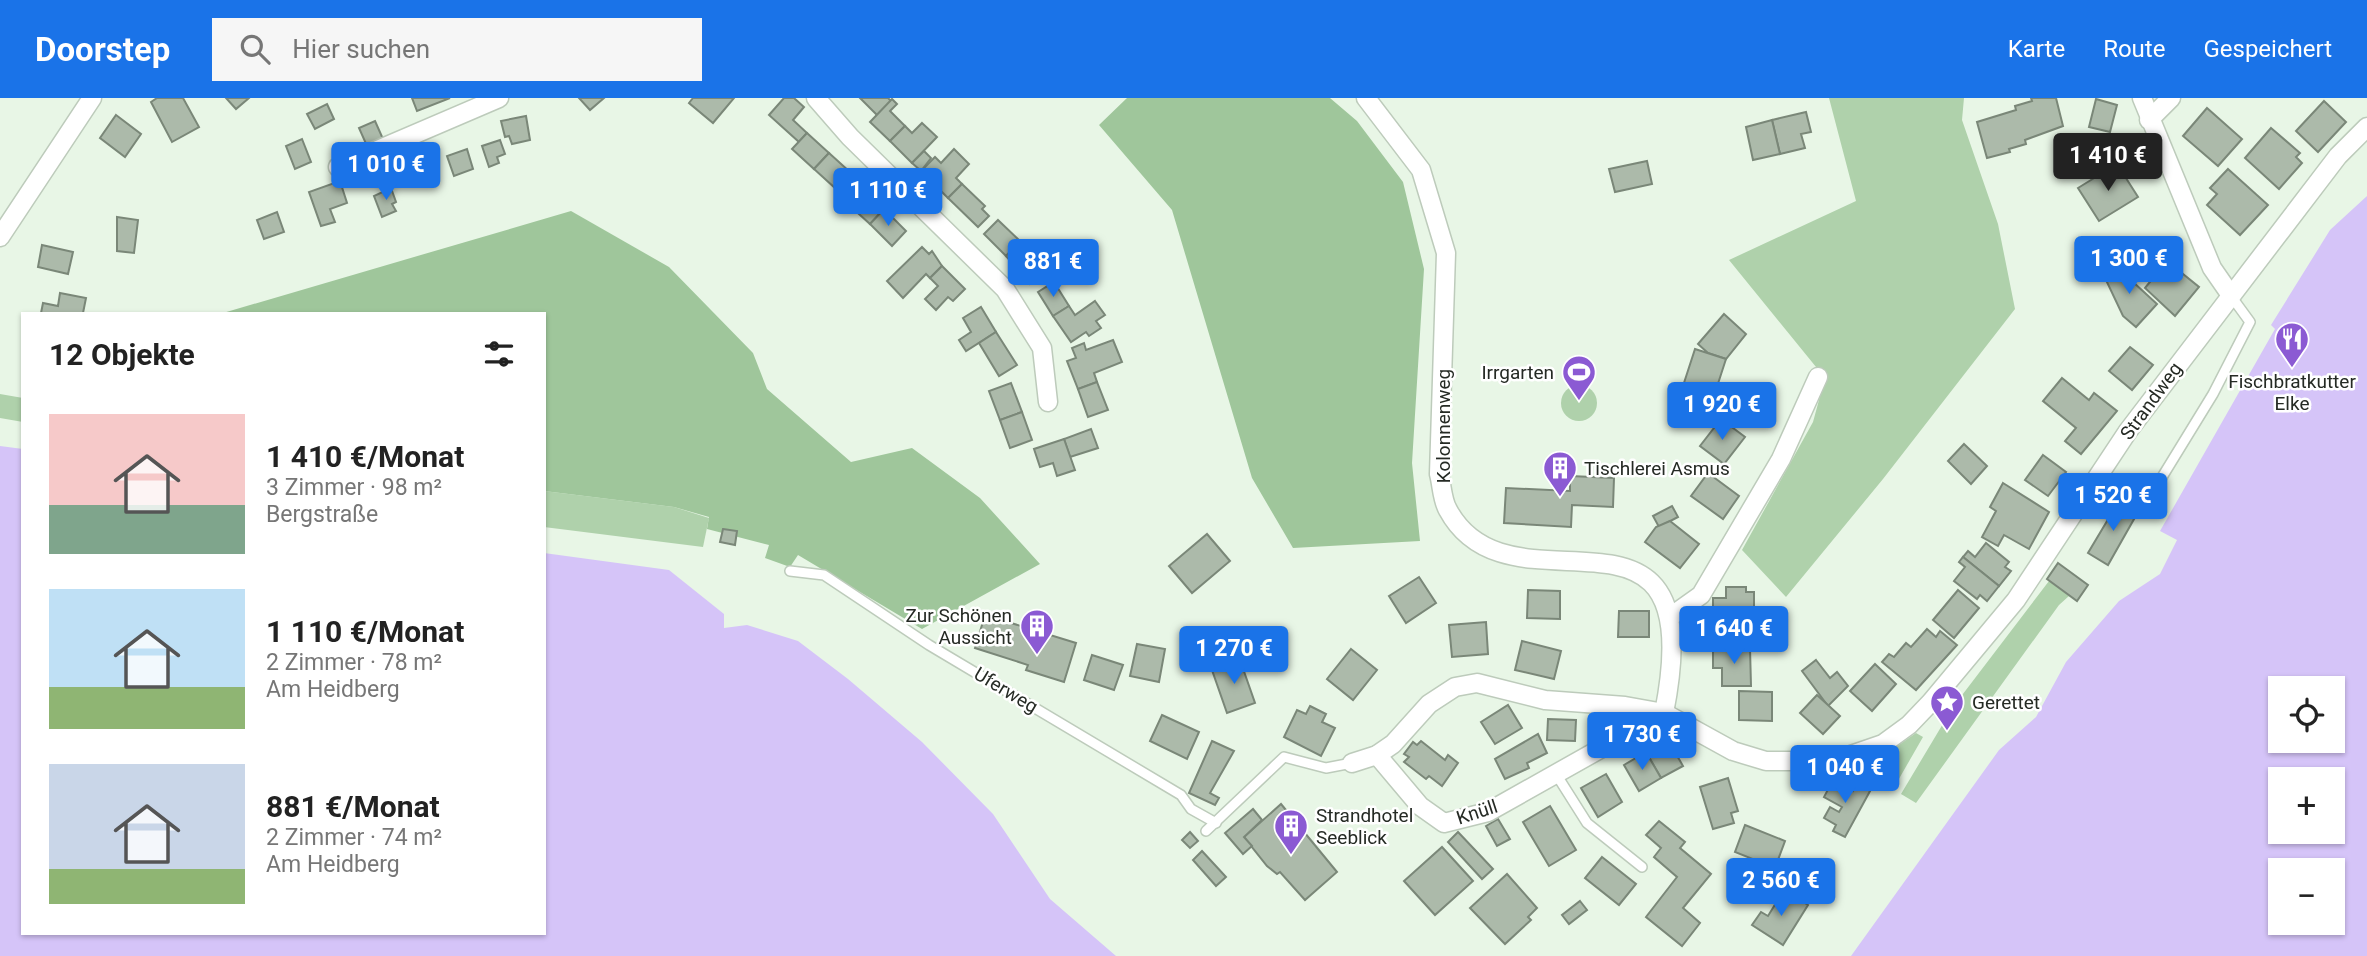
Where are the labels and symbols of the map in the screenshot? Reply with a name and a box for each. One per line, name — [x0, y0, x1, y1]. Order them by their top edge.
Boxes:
pin: 1 410 € — [2043, 134, 2173, 193]
pin: 1 010 € — [321, 142, 451, 202]
pin: 1 110 € — [823, 169, 953, 228]
pin: 1 300 € — [2064, 236, 2194, 296]
pin: 881 € — [1004, 240, 1102, 299]
restaurant icon: Fischbratkutter Elke — [2273, 320, 2311, 369]
sports icon: Irrgarten — [1560, 353, 1598, 402]
street label: Strandweg — [2115, 358, 2187, 444]
place label: Irrgarten — [1481, 361, 1554, 384]
street label: Kolonnenweg — [1432, 369, 1455, 483]
place label: Fischbratkutter Elke — [2228, 370, 2356, 415]
pin: 1 920 € — [1657, 382, 1787, 442]
building icon: Tischlerei Asmus — [1541, 449, 1579, 498]
place label: Tischlerei Asmus — [1584, 457, 1730, 480]
pin: 1 520 € — [2048, 474, 2178, 533]
place label: Zur Schönen Aussicht — [906, 604, 1012, 649]
pin: 1 640 € — [1669, 606, 1799, 666]
building icon: Zur Schönen Aussicht — [1018, 607, 1056, 656]
pin: 1 270 € — [1169, 626, 1299, 686]
street label: Uferweg — [970, 662, 1042, 718]
place icon: Gerettet — [1928, 683, 1966, 732]
place label: Gerettet — [1972, 691, 2040, 714]
pin: 1 730 € — [1577, 712, 1707, 772]
pin: 1 040 € — [1780, 746, 1910, 805]
street label: Knüll — [1454, 795, 1500, 829]
place label: Strandhotel Seeblick — [1316, 804, 1413, 849]
building icon: Strandhotel Seeblick — [1272, 807, 1310, 856]
pin: 2 560 € — [1716, 858, 1846, 918]

